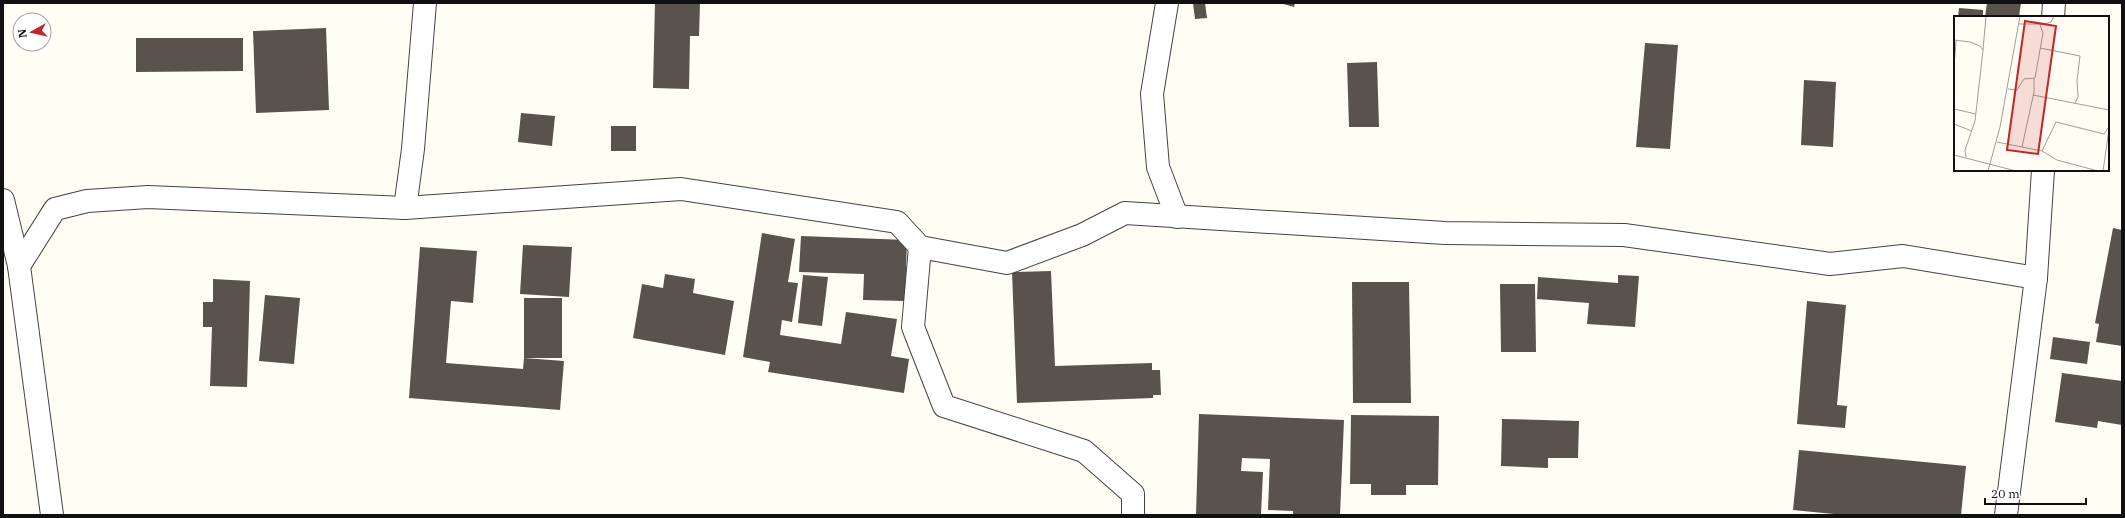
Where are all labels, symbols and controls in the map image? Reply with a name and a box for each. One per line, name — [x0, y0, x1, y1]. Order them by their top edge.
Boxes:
north arrow — [12, 12, 52, 52]
inset map — [1954, 16, 2109, 171]
text: N — [15, 28, 30, 39]
scale bar — [1985, 480, 2086, 506]
text: 20 m — [1991, 486, 2020, 501]

